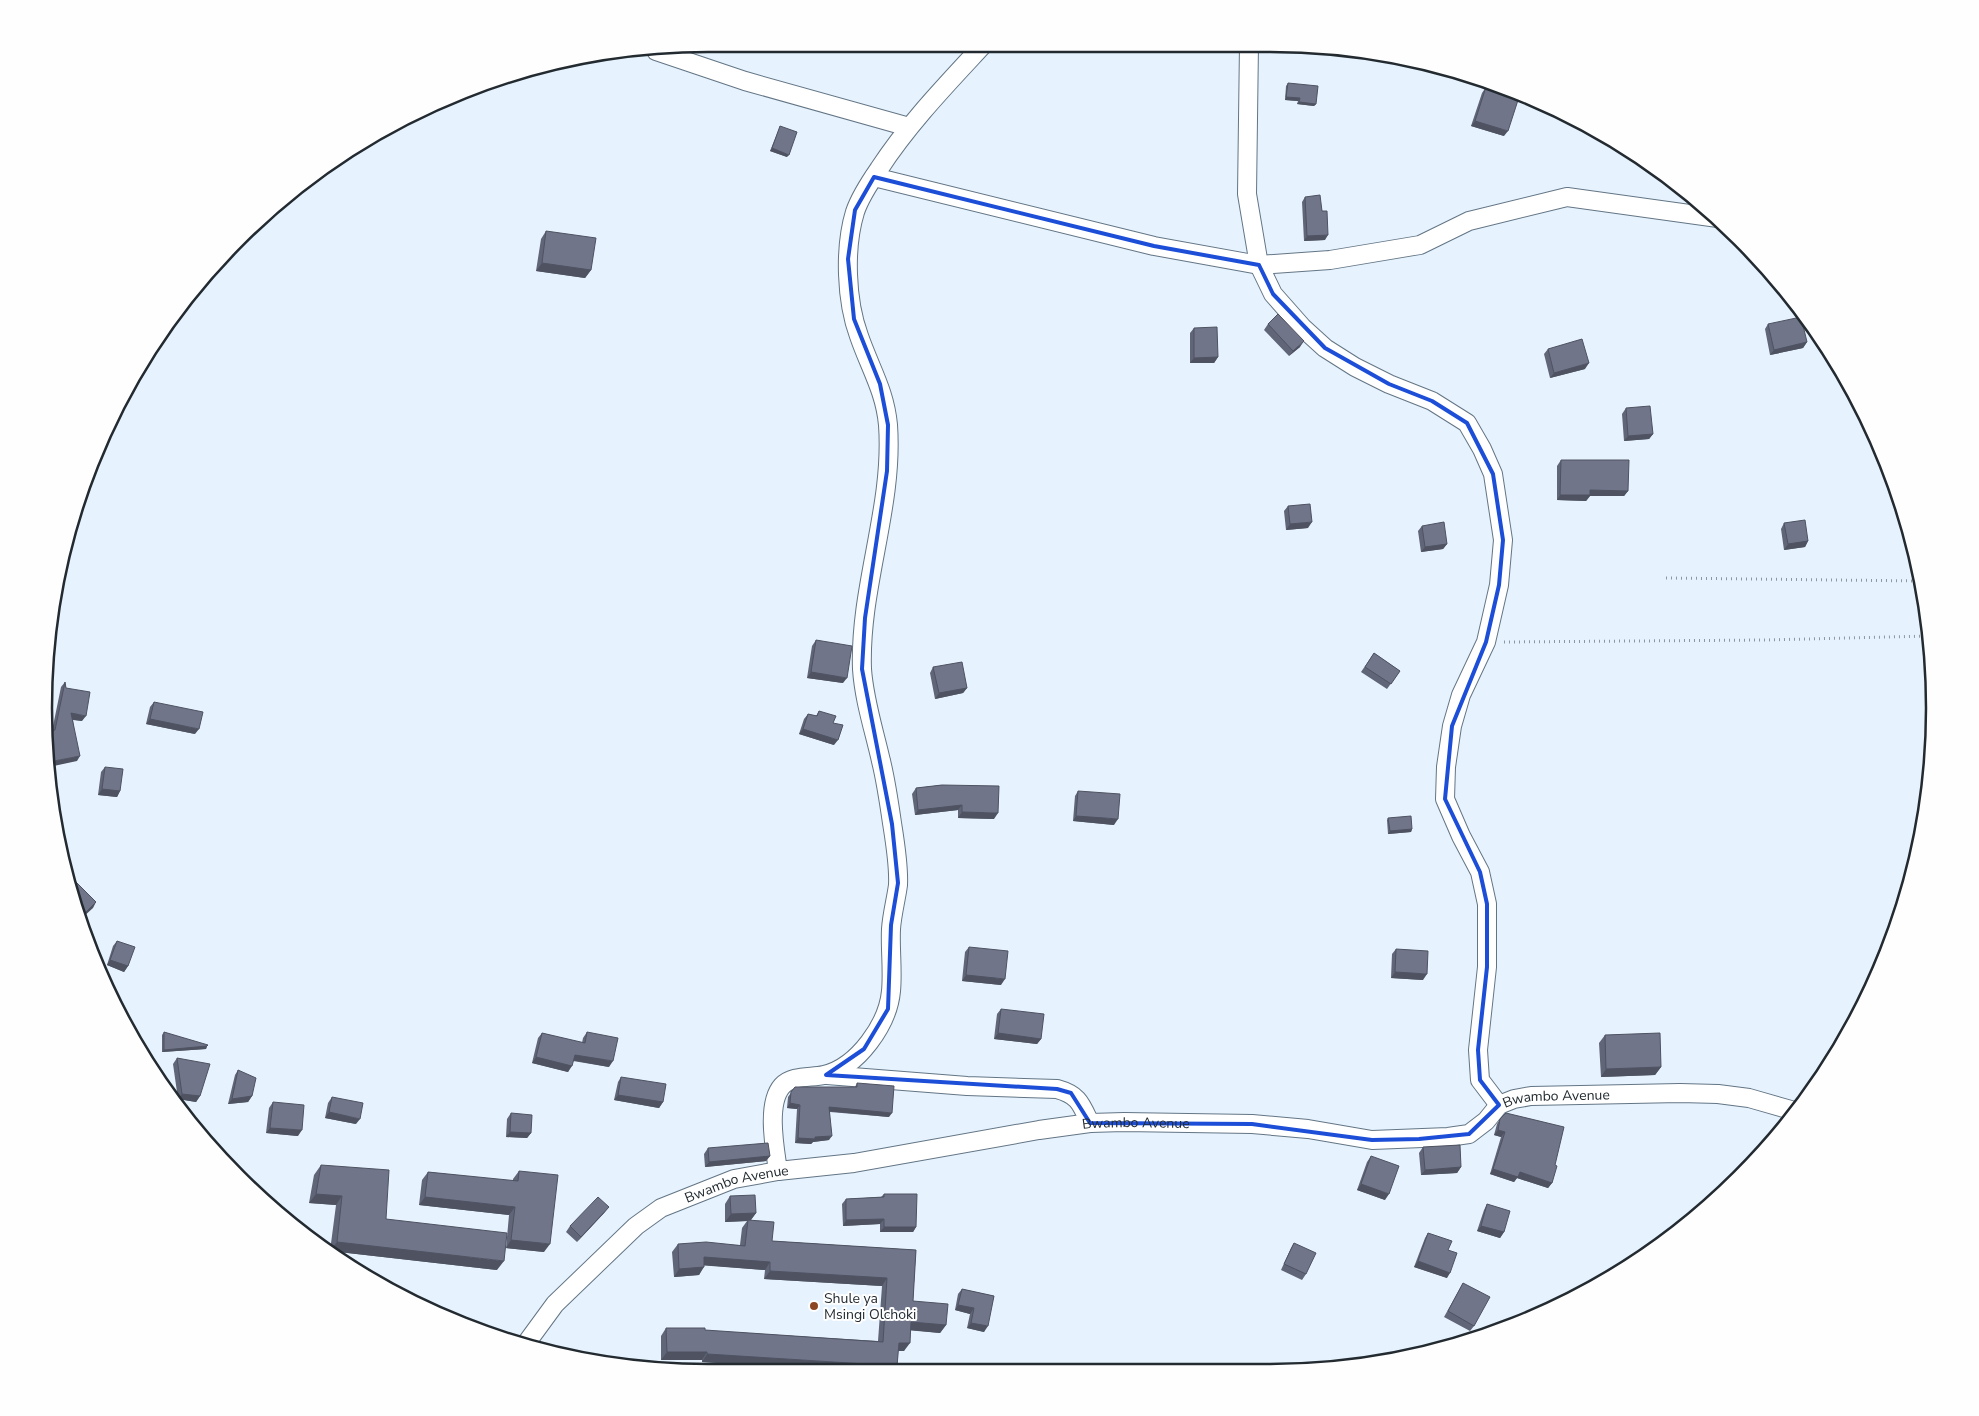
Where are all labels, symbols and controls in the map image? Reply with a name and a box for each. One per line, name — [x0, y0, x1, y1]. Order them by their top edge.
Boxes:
street label: Bwambo Avenue — [1500, 1085, 1610, 1113]
street label: Bwambo Avenue — [1081, 1113, 1190, 1134]
street label: Bwambo Avenue — [682, 1161, 790, 1208]
place label: Shule ya Msingi Olchoki — [824, 1289, 916, 1324]
marker: Shule ya Msingi Olchoki — [808, 1300, 820, 1312]

